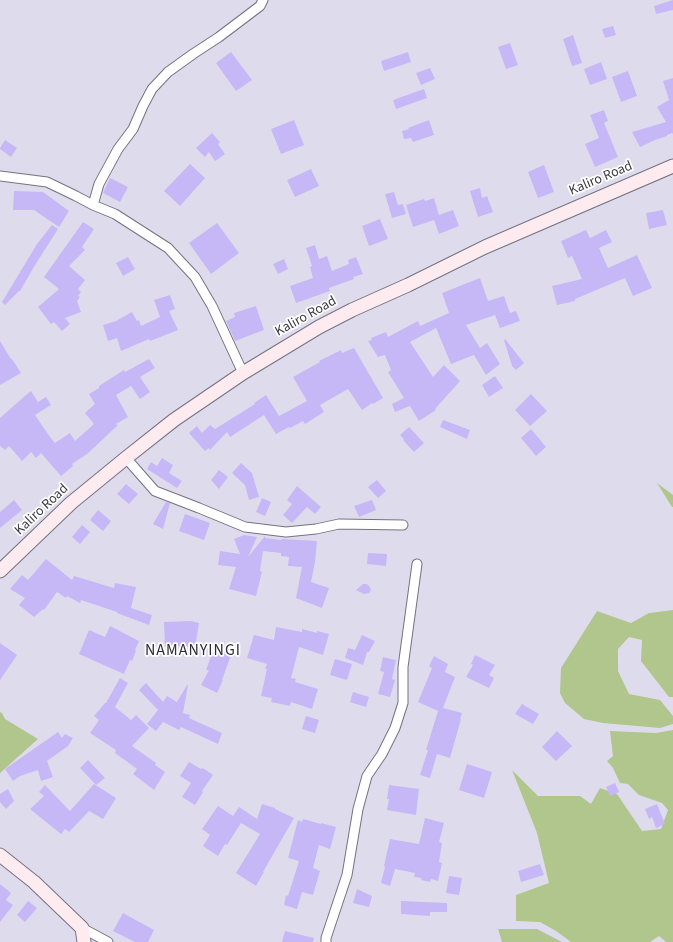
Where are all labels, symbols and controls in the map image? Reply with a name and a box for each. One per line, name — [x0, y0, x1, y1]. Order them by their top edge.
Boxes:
street label: Kaliro Road — [567, 158, 635, 200]
street label: Kaliro Road — [272, 293, 340, 341]
street label: Kaliro Road — [12, 481, 72, 539]
district label: NAMANYINGI — [145, 641, 241, 661]

